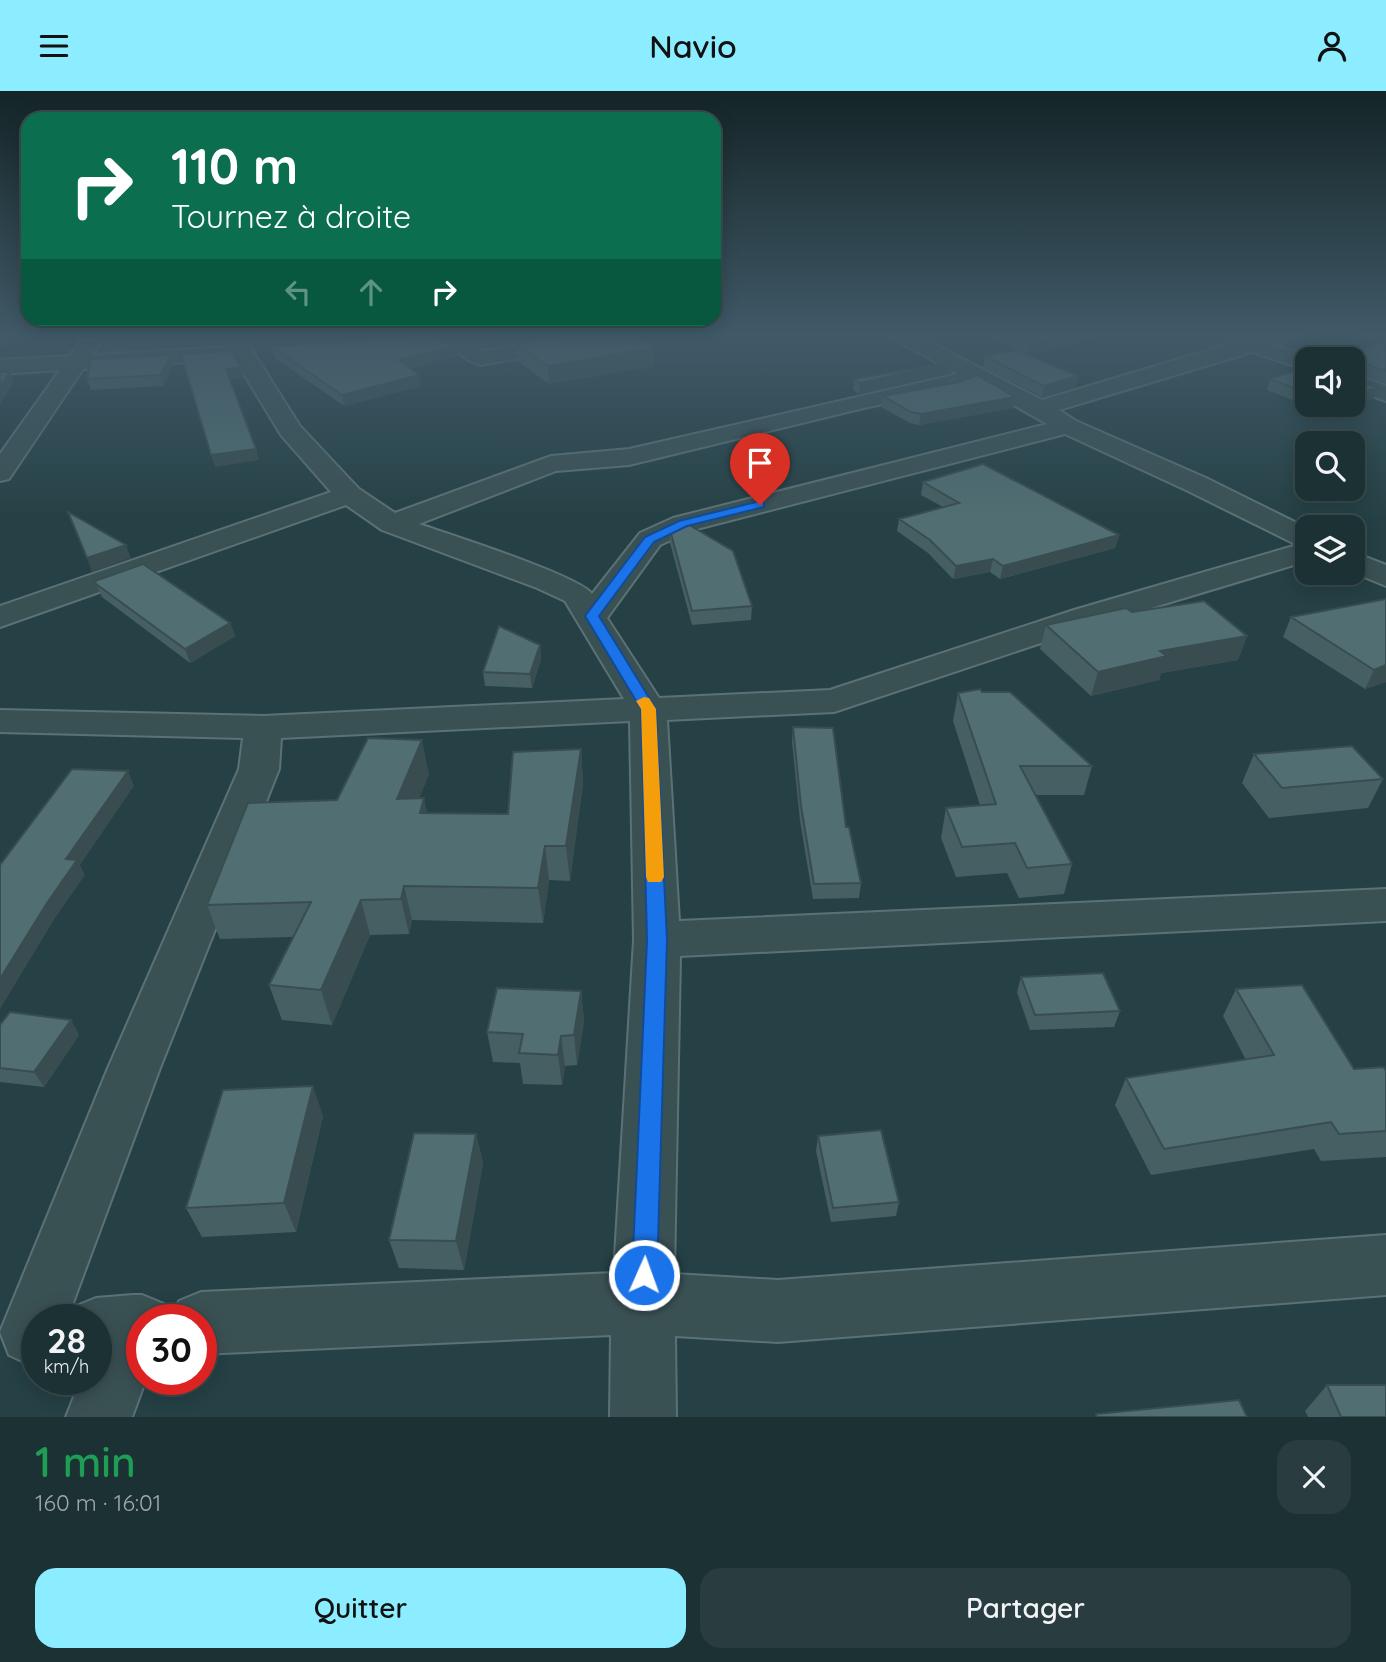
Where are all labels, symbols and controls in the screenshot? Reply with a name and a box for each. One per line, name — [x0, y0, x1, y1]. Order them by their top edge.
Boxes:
text: Navio — [649, 26, 737, 66]
icon: menu — [35, 27, 73, 65]
icon: person — [1313, 27, 1351, 65]
text: 110 m — [171, 135, 298, 196]
icon: right — [56, 140, 147, 231]
text: Tournez à droite — [171, 196, 411, 236]
icon: left — [279, 273, 317, 311]
icon: ahead — [352, 273, 390, 311]
icon: right — [425, 273, 463, 311]
map controls — [1295, 347, 1365, 585]
button: sound — [1295, 347, 1365, 417]
button: search — [1295, 431, 1365, 501]
pin — [730, 433, 790, 505]
icon: arrive — [741, 444, 779, 482]
button: layers — [1295, 515, 1365, 585]
position arrow — [607, 1238, 681, 1312]
speed limit sign: 30 — [126, 1304, 217, 1395]
text: 28 — [47, 1318, 86, 1362]
text: km/h — [44, 1355, 89, 1378]
text: 1 min — [35, 1435, 136, 1488]
button: close — [1277, 1440, 1351, 1514]
text: 160 m · 16:01 — [35, 1488, 161, 1517]
button: Quitter — [35, 1568, 686, 1648]
button: Partager — [700, 1568, 1351, 1648]

